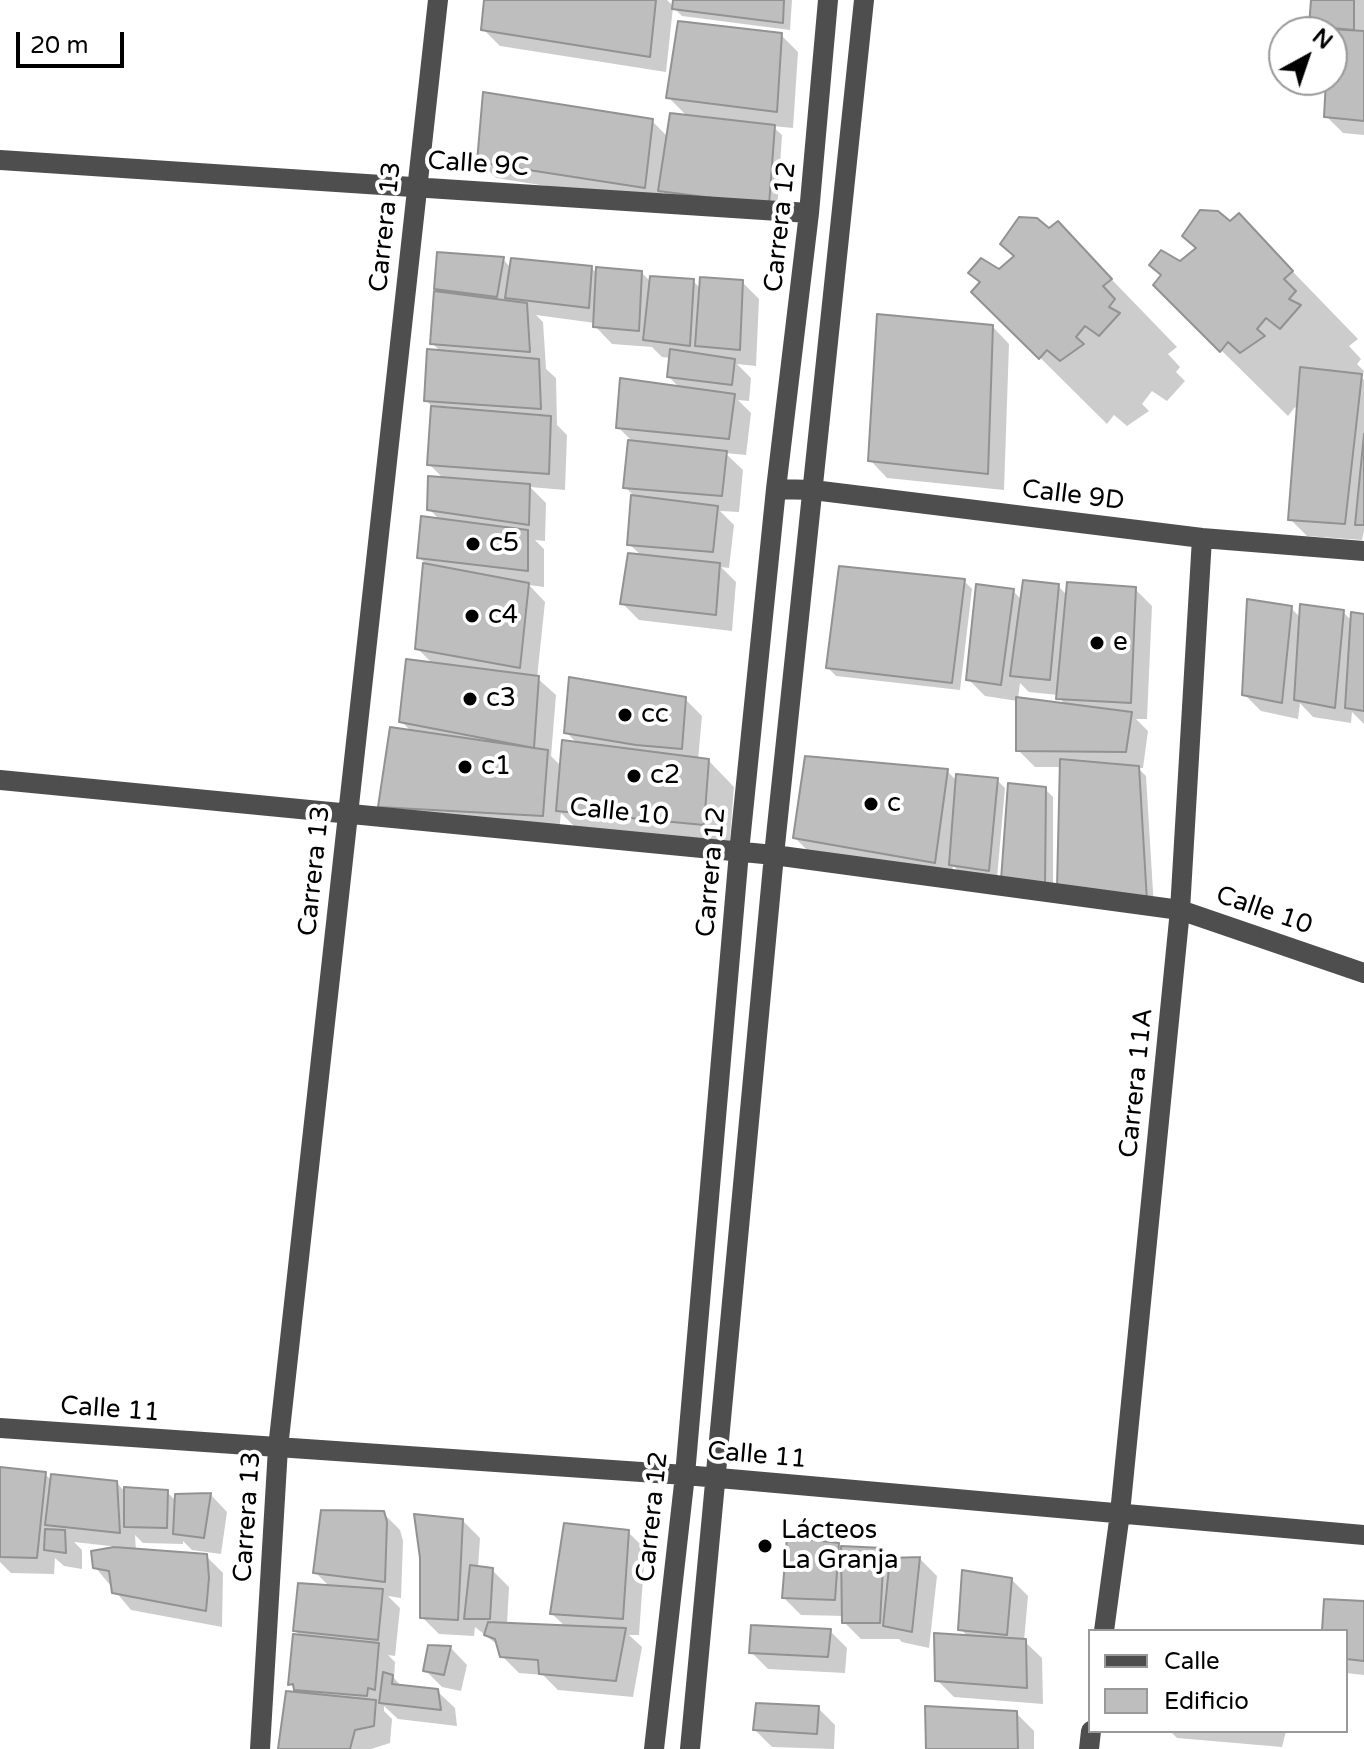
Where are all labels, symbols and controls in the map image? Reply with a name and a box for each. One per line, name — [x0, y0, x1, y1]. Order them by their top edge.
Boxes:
scale bar — [20, 16, 128, 66]
north arrow — [1268, 16, 1348, 96]
text: N — [1307, 24, 1337, 55]
text: 20 m — [30, 31, 88, 60]
street label: Calle 9C — [426, 146, 530, 184]
street label: Carrera 13 — [364, 160, 408, 294]
street label: Carrera 12 — [759, 160, 803, 294]
street label: Calle 9D — [1020, 474, 1126, 518]
place label: c5 — [489, 528, 519, 560]
marker: c5 — [464, 535, 482, 553]
place label: c4 — [488, 600, 518, 632]
marker: c4 — [463, 607, 481, 625]
place label: e — [1113, 627, 1128, 659]
marker: e — [1088, 634, 1106, 652]
place label: c3 — [486, 683, 516, 715]
marker: c3 — [461, 690, 479, 708]
place label: cc — [641, 699, 669, 731]
marker: cc — [616, 706, 634, 724]
place label: c1 — [481, 751, 511, 783]
marker: c1 — [456, 758, 474, 776]
place label: c2 — [650, 760, 680, 792]
marker: c2 — [625, 767, 643, 785]
place label: c — [887, 788, 901, 820]
street label: Calle 10 — [568, 792, 670, 834]
marker: c — [862, 795, 880, 813]
street label: Carrera 13 — [293, 804, 337, 938]
street label: Carrera 12 — [691, 805, 733, 939]
street label: Calle 10 — [1212, 880, 1316, 942]
street label: Carrera 11A — [1114, 1007, 1160, 1159]
street label: Calle 11 — [59, 1391, 161, 1429]
street label: Calle 11 — [706, 1436, 808, 1476]
street label: Carrera 12 — [631, 1450, 675, 1584]
street label: Carrera 13 — [228, 1451, 268, 1583]
place label: Lácteos La Granja — [781, 1515, 899, 1576]
marker: Lácteos La Granja — [756, 1537, 774, 1555]
legend — [1088, 1629, 1348, 1733]
text: Calle — [1164, 1647, 1220, 1676]
text: Edificio — [1164, 1687, 1249, 1716]

